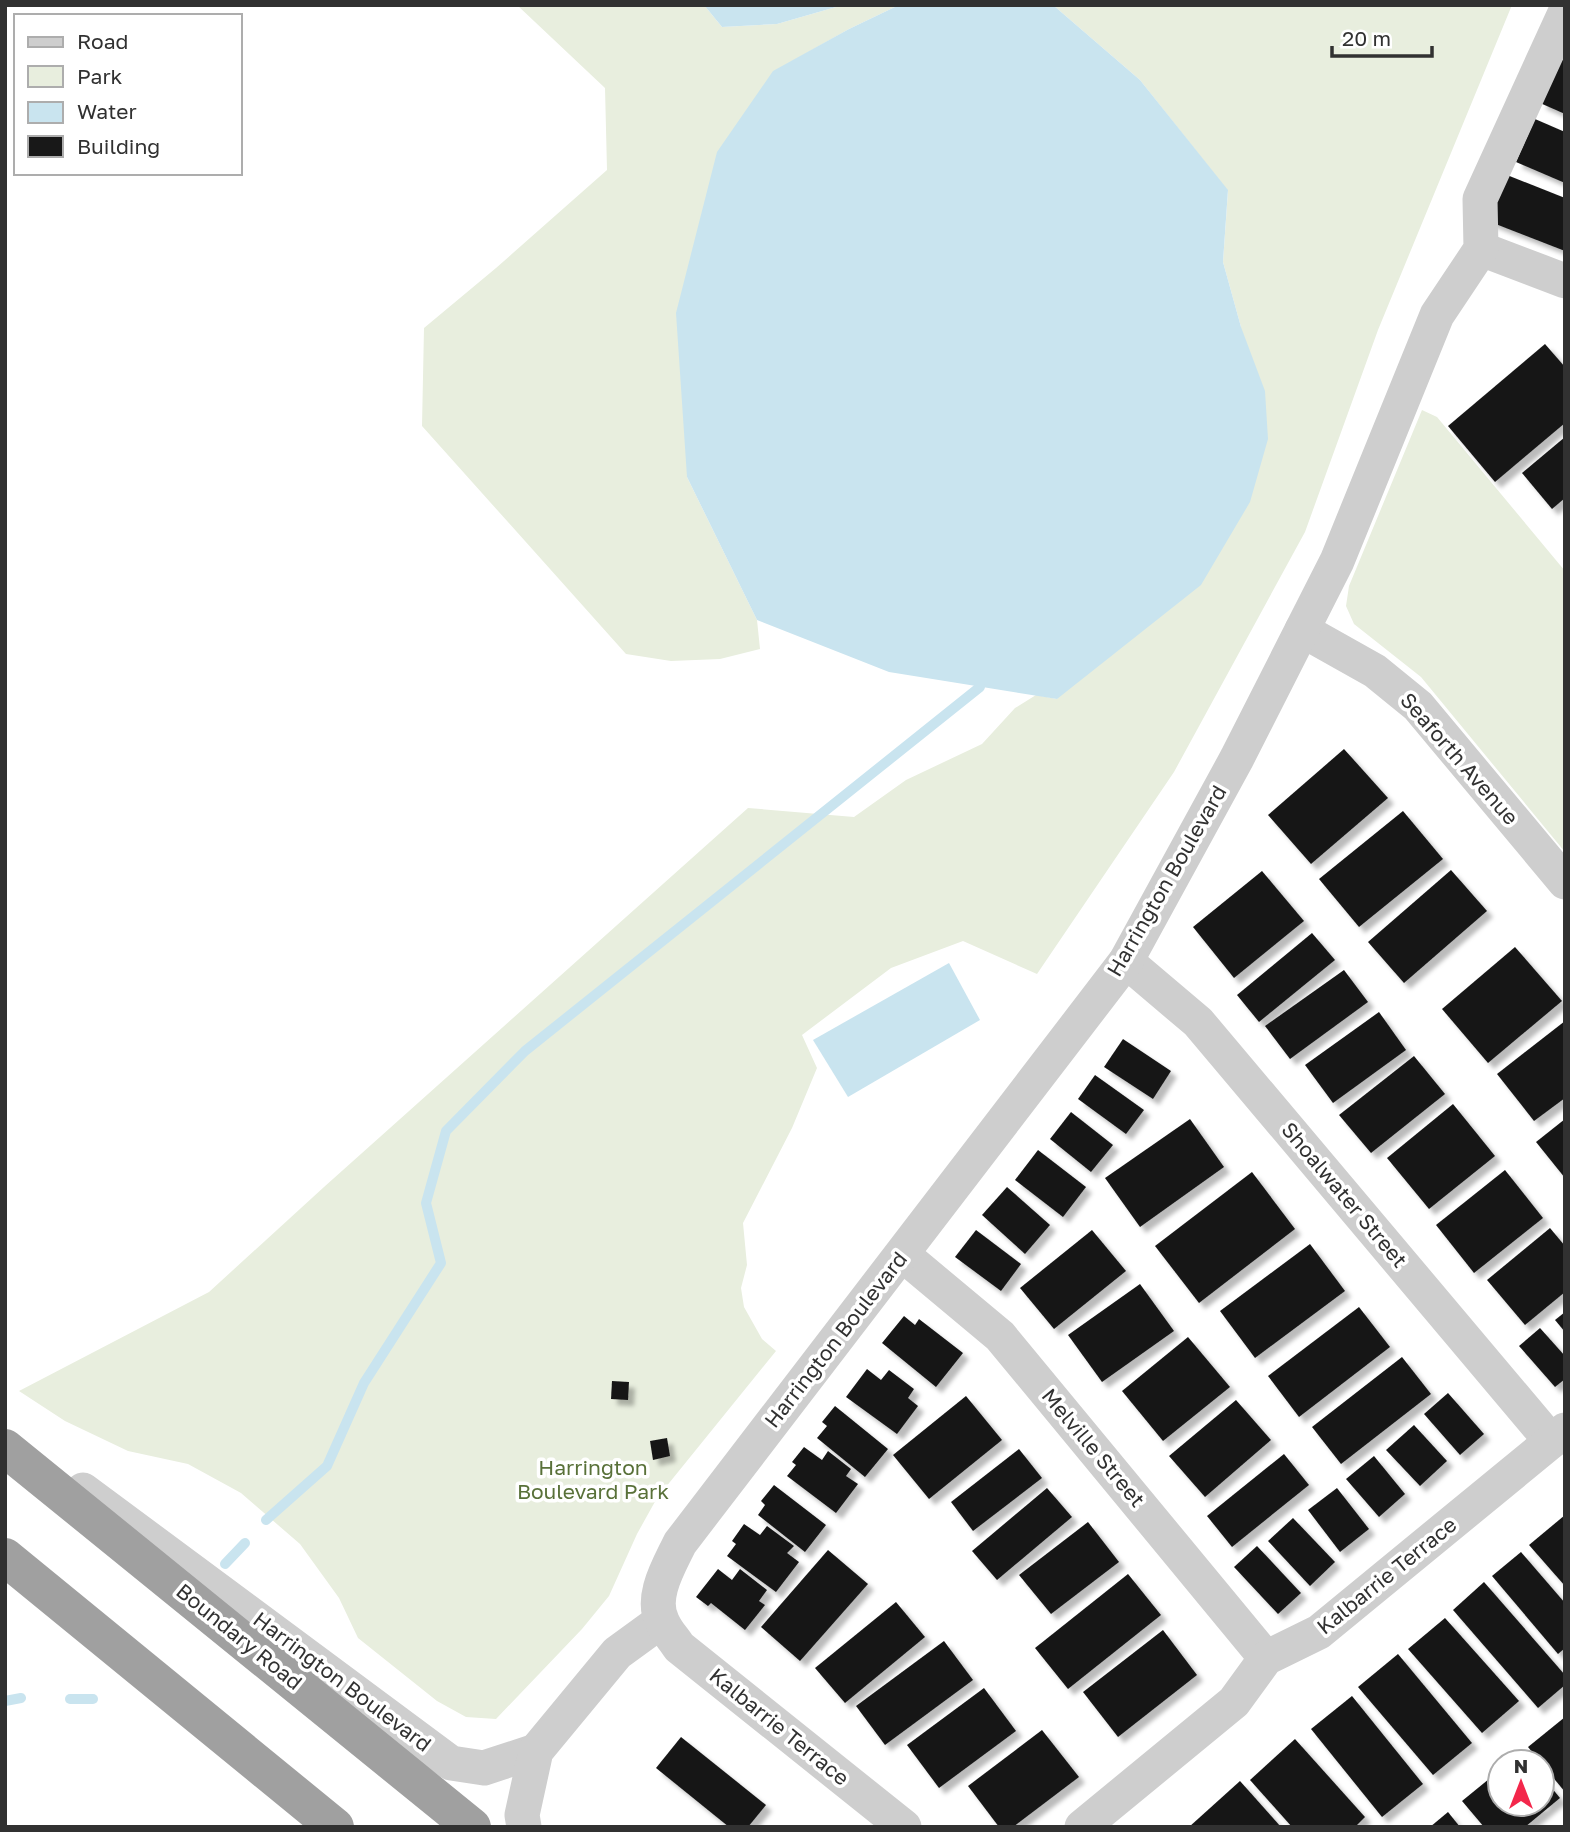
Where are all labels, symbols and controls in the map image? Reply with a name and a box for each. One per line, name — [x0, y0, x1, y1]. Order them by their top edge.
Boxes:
legend — [14, 14, 242, 175]
scale bar — [1332, 14, 1432, 58]
text: 20 m — [1342, 25, 1391, 51]
text: Road — [77, 28, 128, 54]
text: Park — [77, 63, 123, 89]
text: Water — [77, 98, 137, 124]
text: Building — [77, 133, 160, 159]
street label: Seaforth Avenue — [1395, 687, 1524, 830]
street label: Harrington Boulevard — [1101, 780, 1231, 981]
street label: Shoalwater Street — [1276, 1116, 1413, 1272]
street label: Harrington Boulevard — [758, 1246, 912, 1433]
street label: Melville Street — [1037, 1383, 1151, 1512]
park label: Harrington Boulevard Park — [517, 1454, 669, 1504]
street label: Kalbarrie Terrace — [1311, 1511, 1461, 1639]
street label: Boundary Road — [171, 1578, 308, 1695]
street label: Harrington Boulevard — [248, 1606, 437, 1757]
street label: Kalbarrie Terrace — [705, 1662, 855, 1790]
north arrow — [1486, 1748, 1556, 1818]
text: N — [1514, 1754, 1528, 1777]

